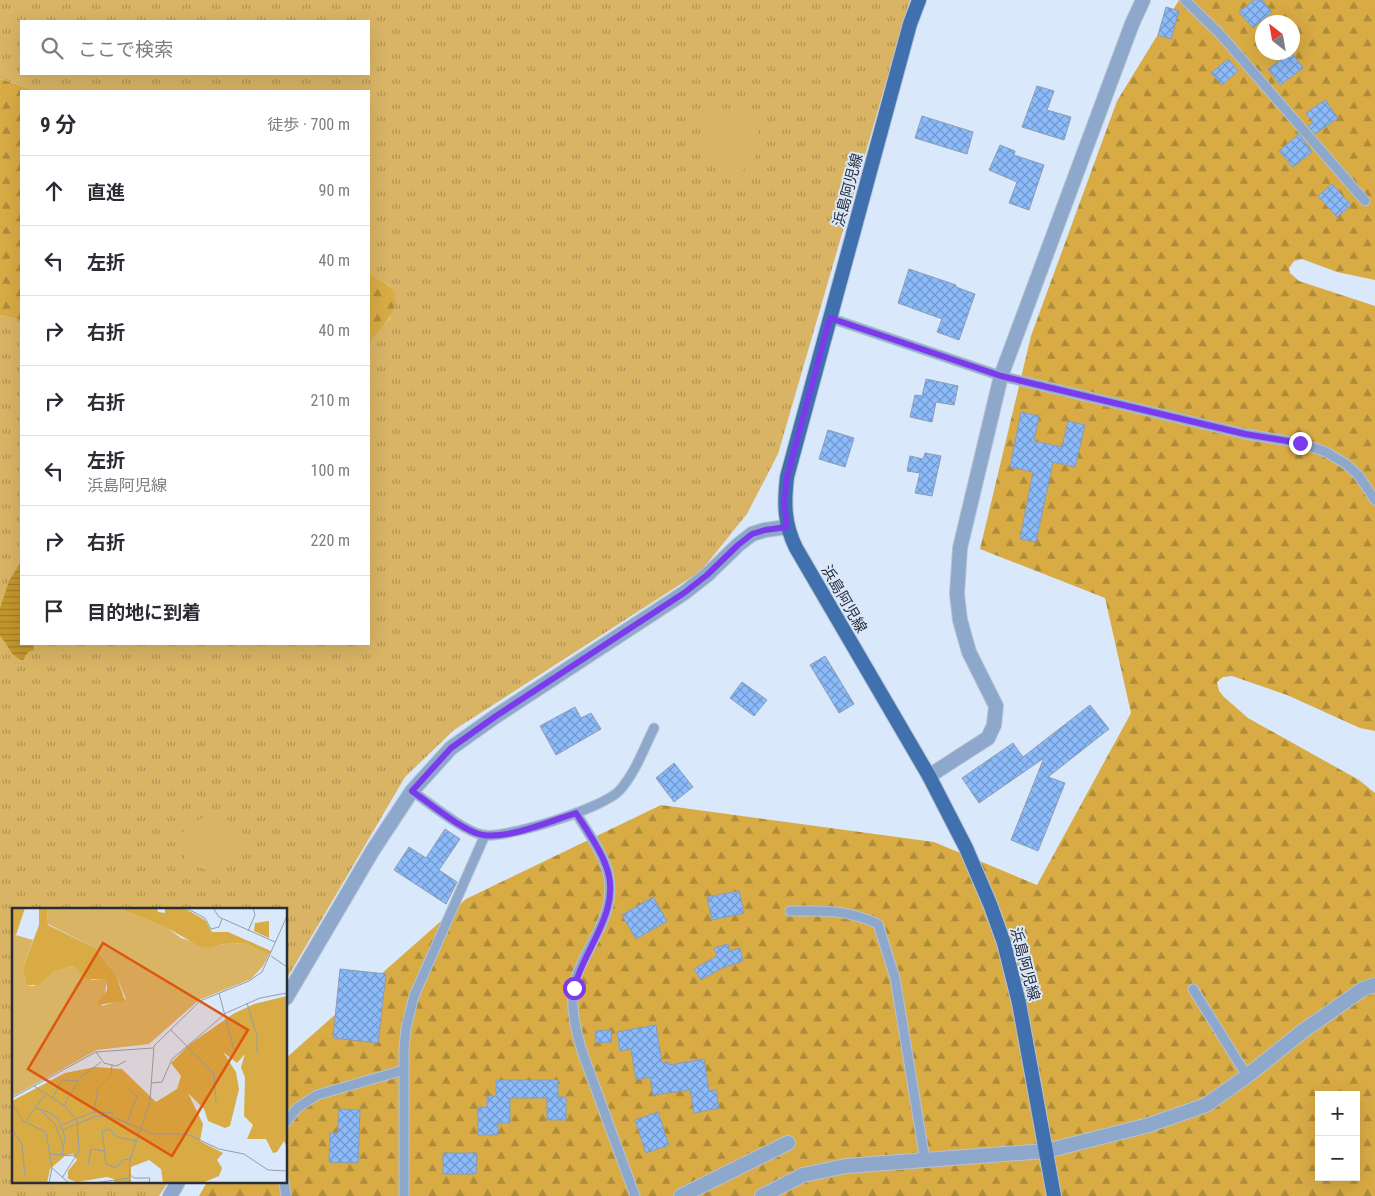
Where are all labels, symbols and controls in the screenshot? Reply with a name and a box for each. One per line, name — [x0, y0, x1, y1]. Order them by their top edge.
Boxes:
north arrow — [1255, 15, 1300, 60]
search box — [20, 20, 370, 75]
icon: search — [38, 34, 66, 62]
text: ここで検索 — [78, 38, 173, 61]
text: 9 分 — [40, 113, 76, 137]
text: 徒歩 · 700 m — [267, 115, 350, 134]
street label: 浜島阿児線 — [830, 151, 866, 229]
icon: ahead — [40, 177, 68, 205]
text: 直進 — [87, 181, 125, 204]
text: 90 m — [318, 181, 350, 200]
icon: left — [40, 247, 68, 275]
text: 左折 — [87, 251, 125, 274]
text: 40 m — [318, 251, 350, 270]
icon: right — [40, 317, 68, 345]
text: 右折 — [87, 321, 125, 344]
text: 40 m — [318, 321, 350, 340]
icon: right — [40, 387, 68, 415]
text: 右折 — [87, 391, 125, 414]
text: 210 m — [311, 391, 350, 410]
route end — [1289, 432, 1312, 455]
text: 左折 — [87, 449, 125, 472]
icon: left — [40, 457, 68, 485]
text: 100 m — [311, 461, 350, 480]
text: 浜島阿児線 — [87, 476, 167, 495]
icon: right — [40, 527, 68, 555]
text: 右折 — [87, 531, 125, 554]
text: 220 m — [311, 531, 350, 550]
street label: 浜島阿児線 — [817, 562, 871, 636]
icon: arrive — [40, 597, 68, 625]
text: 目的地に到着 — [87, 601, 201, 624]
inset map — [12, 908, 288, 1184]
street label: 浜島阿児線 — [1007, 925, 1043, 1003]
route start — [563, 977, 586, 1000]
map controls — [1315, 1091, 1360, 1181]
button: + — [1315, 1091, 1360, 1136]
button: − — [1315, 1136, 1360, 1181]

